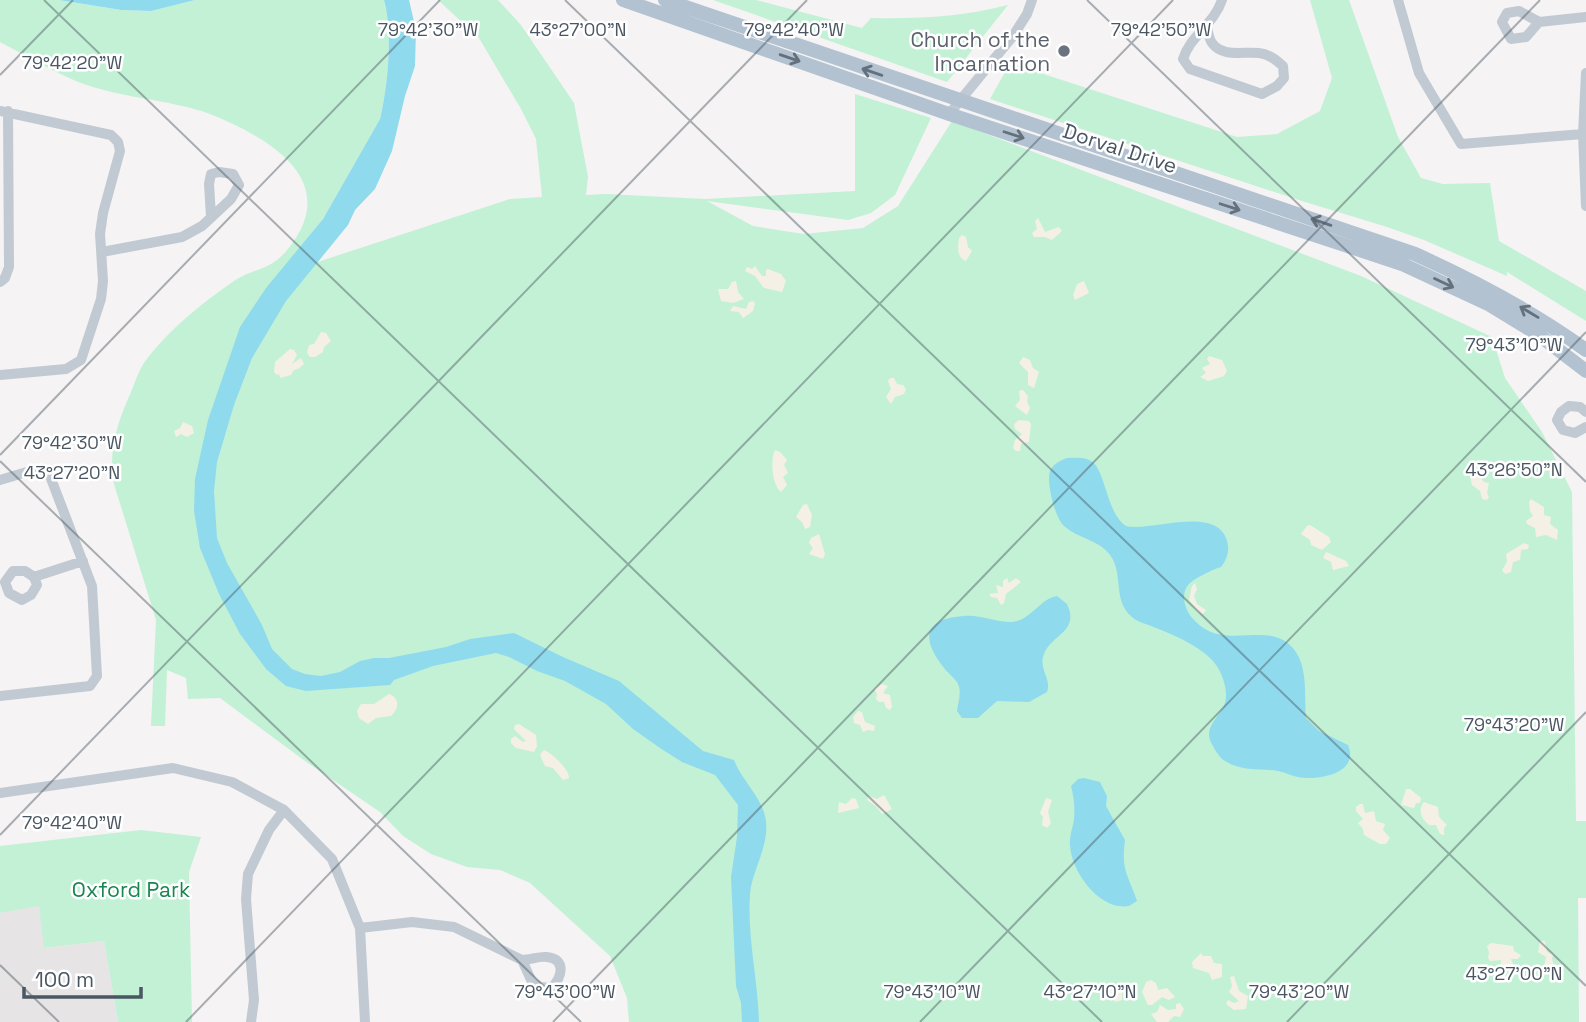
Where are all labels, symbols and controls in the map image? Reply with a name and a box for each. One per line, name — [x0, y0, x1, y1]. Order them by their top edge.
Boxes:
text: 79°42'30"W — [378, 18, 478, 41]
text: 43°27'00"N — [529, 18, 627, 41]
text: 79°42'40"W — [744, 18, 844, 41]
text: 79°42'50"W — [1111, 18, 1211, 41]
place label: Church of the Incarnation — [910, 26, 1050, 77]
marker: Church of the Incarnation — [1056, 43, 1072, 59]
text: 79°42'20"W — [22, 51, 122, 74]
one-way arrow — [779, 52, 801, 65]
one-way arrow — [861, 64, 883, 77]
street label: Dorval Drive — [1059, 117, 1181, 179]
one-way arrow — [1003, 130, 1025, 142]
one-way arrow — [1219, 201, 1241, 214]
one-way arrow — [1310, 215, 1332, 228]
one-way arrow — [1433, 277, 1455, 290]
one-way arrow — [1520, 305, 1540, 319]
text: 79°43'10"W — [1465, 333, 1563, 356]
text: 79°42'30"W — [22, 431, 122, 454]
text: 43°26'50"N — [1465, 458, 1563, 481]
text: 43°27'20"N — [24, 461, 120, 484]
text: 79°43'20"W — [1464, 713, 1564, 736]
text: 79°42'40"W — [22, 811, 122, 834]
park label: Oxford Park — [72, 876, 190, 903]
scale bar — [24, 956, 142, 1000]
text: 43°27'00"N — [1465, 962, 1563, 985]
text: 100 m — [35, 966, 94, 993]
text: 79°43'00"W — [514, 980, 616, 1003]
text: 79°43'10"W — [883, 980, 981, 1003]
text: 43°27'10"N — [1043, 980, 1137, 1003]
text: 79°43'20"W — [1249, 980, 1349, 1003]

